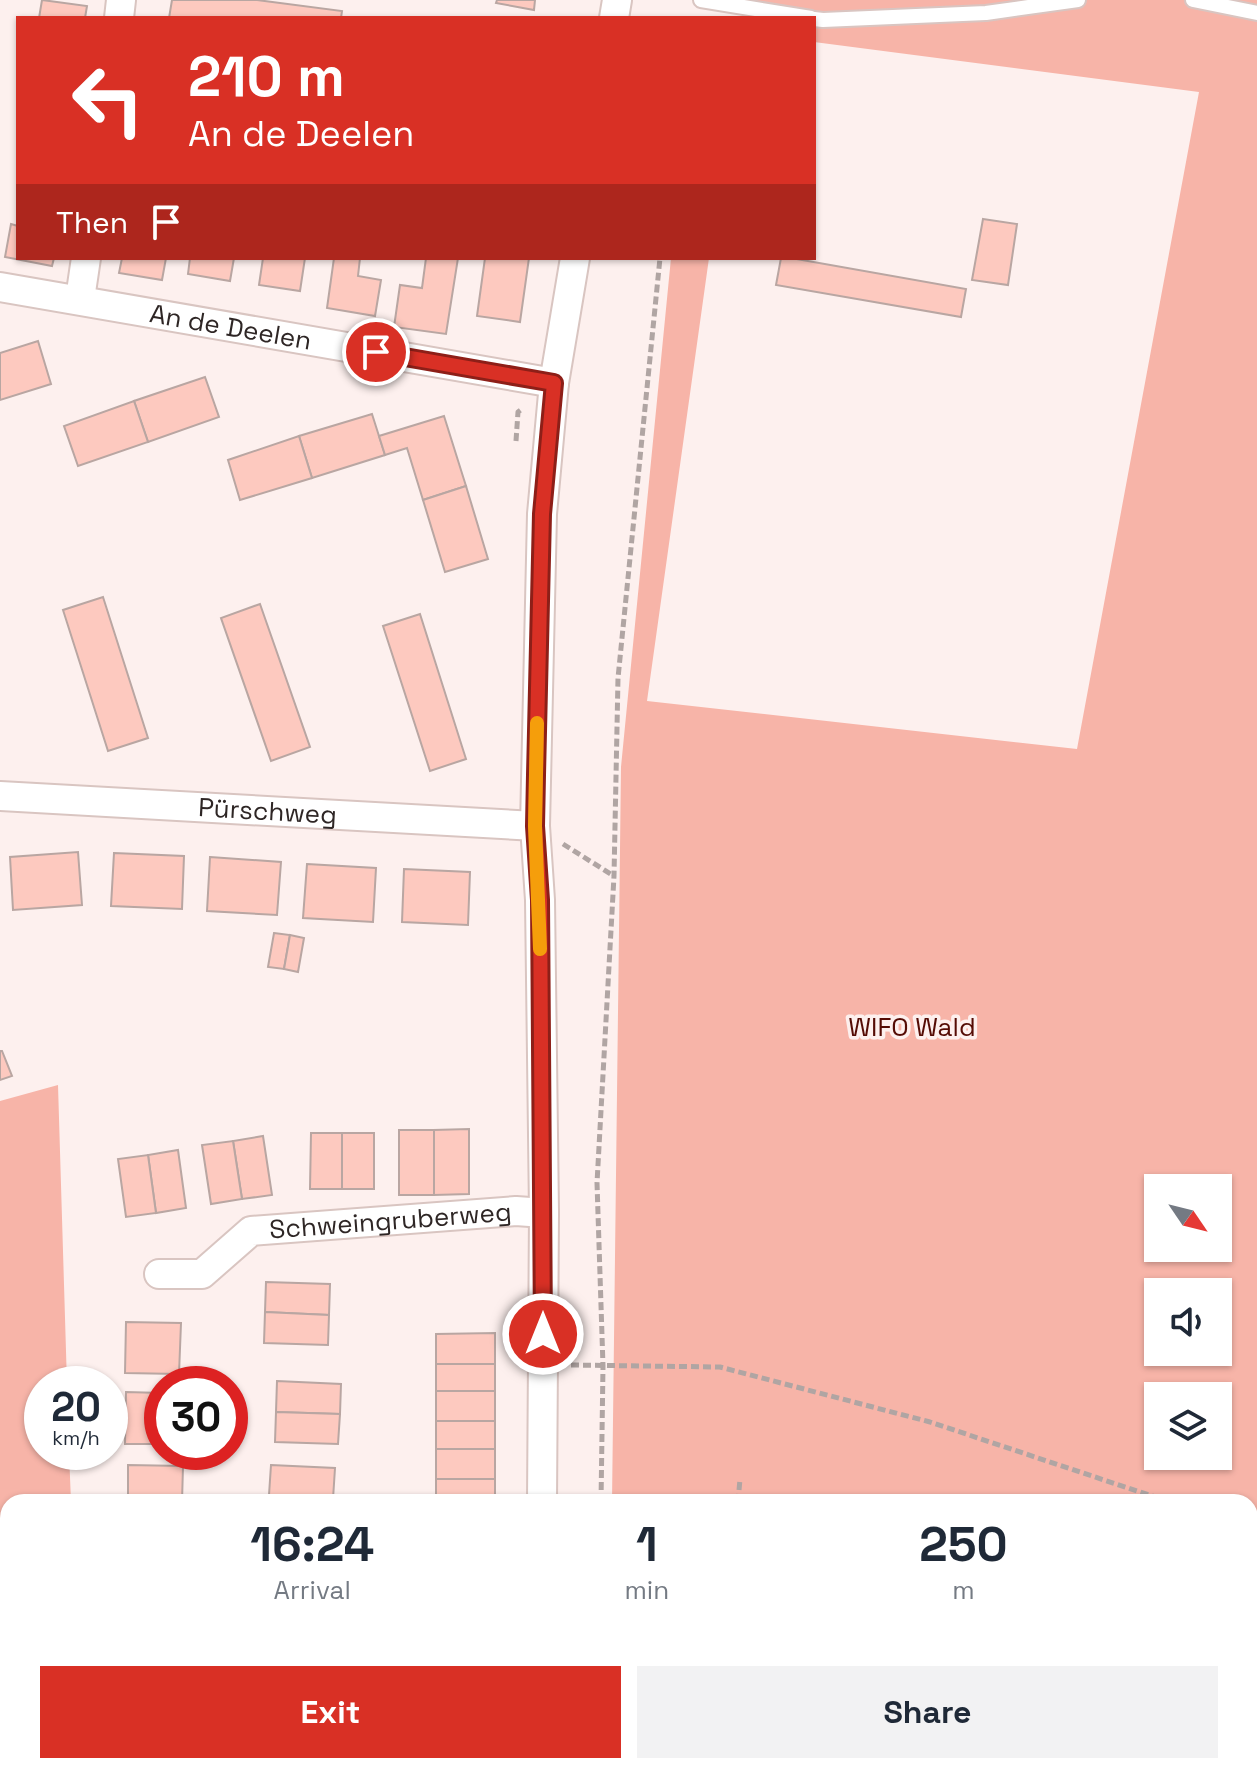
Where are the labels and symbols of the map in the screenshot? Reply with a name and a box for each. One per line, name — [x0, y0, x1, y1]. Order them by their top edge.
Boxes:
street label: An de Deelen — [147, 296, 314, 358]
pin — [342, 318, 410, 386]
street label: Pürschweg — [197, 790, 338, 832]
park label: WIFO Wald — [848, 1010, 976, 1044]
north arrow — [1144, 1174, 1232, 1262]
street label: Schweingruberweg — [268, 1194, 513, 1247]
position arrow — [501, 1292, 585, 1376]
speed limit sign: 30 — [144, 1366, 248, 1470]

